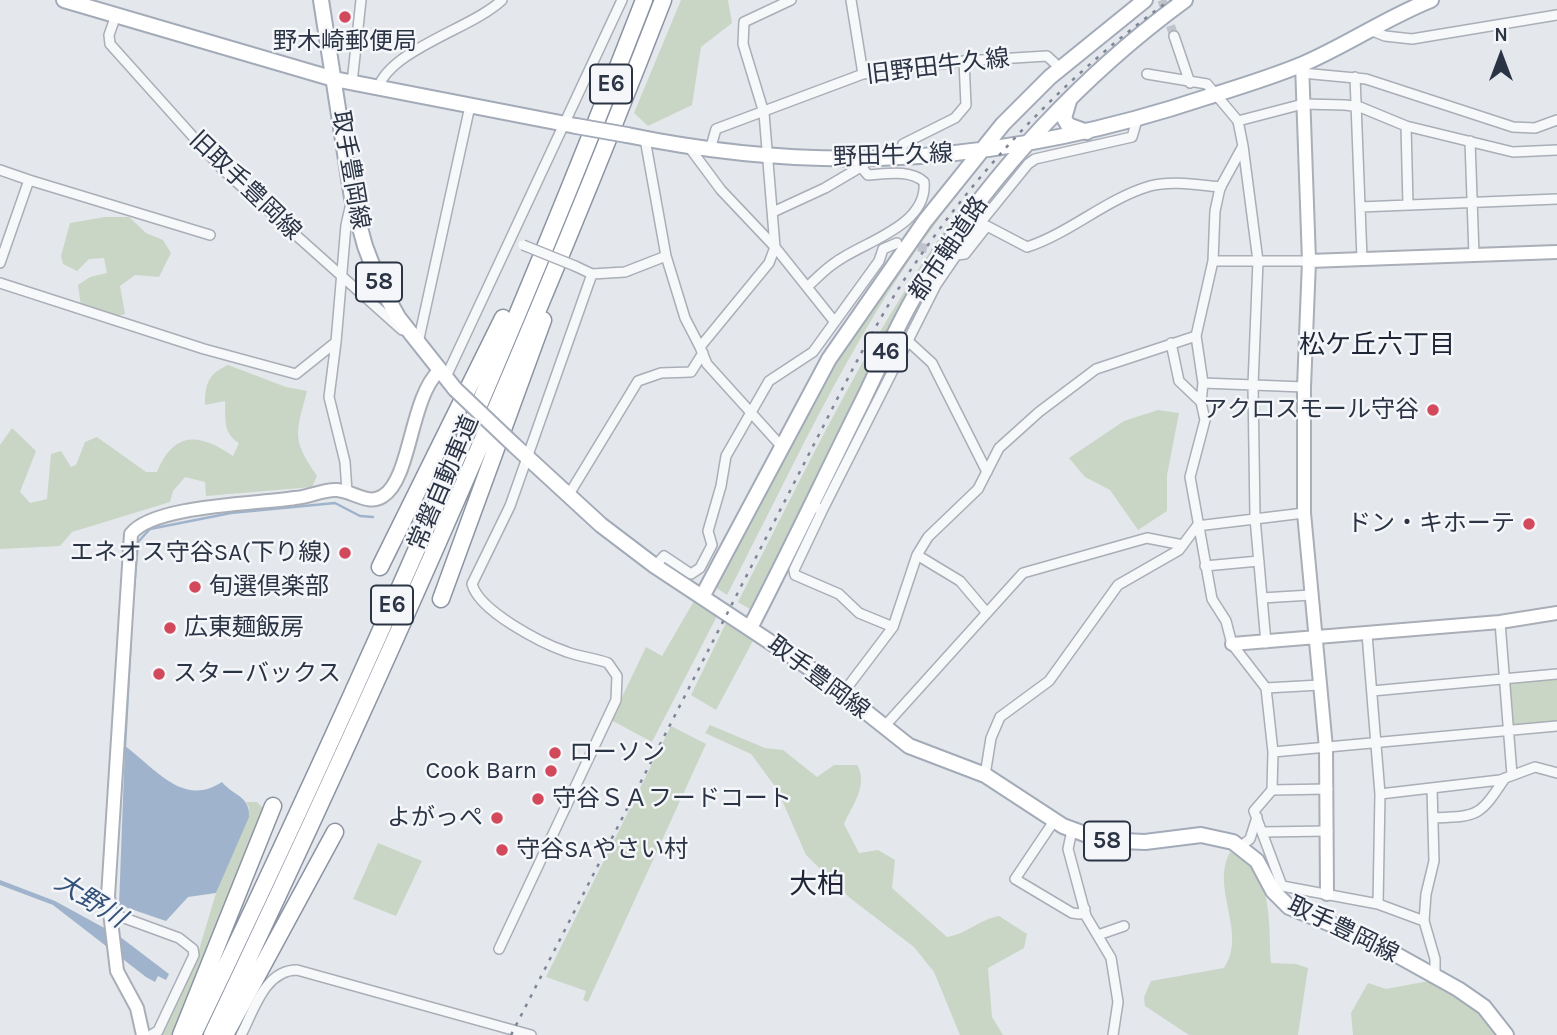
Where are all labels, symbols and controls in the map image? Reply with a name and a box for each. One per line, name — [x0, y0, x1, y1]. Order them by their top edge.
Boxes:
marker: 野木崎郵便局 — [337, 9, 353, 25]
north arrow — [1466, 21, 1536, 91]
text: N — [1494, 24, 1508, 46]
place label: 野木崎郵便局 — [273, 28, 417, 56]
street label: 旧野田牛久線 — [865, 44, 1011, 90]
road number: E6 — [590, 64, 632, 104]
street label: 取手豊岡線 — [325, 108, 375, 232]
street label: 旧取手豊岡線 — [183, 126, 307, 246]
street label: 野田牛久線 — [833, 140, 953, 172]
street label: 都市軸道路 — [904, 191, 994, 307]
road number: 58 — [356, 262, 402, 302]
district label: 松ケ丘六丁目 — [1299, 330, 1455, 362]
road number: 46 — [865, 332, 907, 372]
place label: アクロスモール守谷 — [1203, 396, 1419, 424]
marker: アクロスモール守谷 — [1425, 402, 1441, 418]
street label: 常磐自動車道 — [403, 411, 485, 555]
place label: ドン・キホーテ — [1347, 510, 1515, 538]
marker: ドン・キホーテ — [1521, 516, 1537, 532]
place label: エネオス守谷SA(下り線) — [70, 539, 331, 567]
marker: エネオス守谷SA(下り線) — [337, 545, 353, 561]
place label: 旬選倶楽部 — [209, 573, 329, 601]
marker: 旬選倶楽部 — [187, 579, 203, 595]
road number: E6 — [371, 586, 413, 624]
place label: 広東麺飯房 — [184, 614, 304, 642]
marker: 広東麺飯房 — [162, 620, 178, 636]
street label: 取手豊岡線 — [761, 630, 875, 726]
place label: スターバックス — [173, 660, 341, 688]
marker: スターバックス — [151, 666, 167, 682]
place label: ローソン — [569, 739, 665, 767]
marker: ローソン — [547, 745, 563, 761]
place label: Cook Barn — [426, 757, 537, 785]
marker: Cook Barn — [543, 763, 559, 779]
place label: 守谷ＳＡフードコート — [552, 785, 792, 813]
marker: 守谷ＳＡフードコート — [530, 791, 546, 807]
place label: よがっぺ — [387, 804, 483, 832]
marker: よがっぺ — [489, 810, 505, 826]
road number: 58 — [1084, 821, 1130, 860]
place label: 守谷SAやさい村 — [516, 836, 688, 864]
marker: 守谷SAやさい村 — [494, 842, 510, 858]
water label: 大野川 — [49, 867, 131, 935]
district label: 大柏 — [789, 868, 845, 902]
street label: 取手豊岡線 — [1283, 891, 1403, 969]

